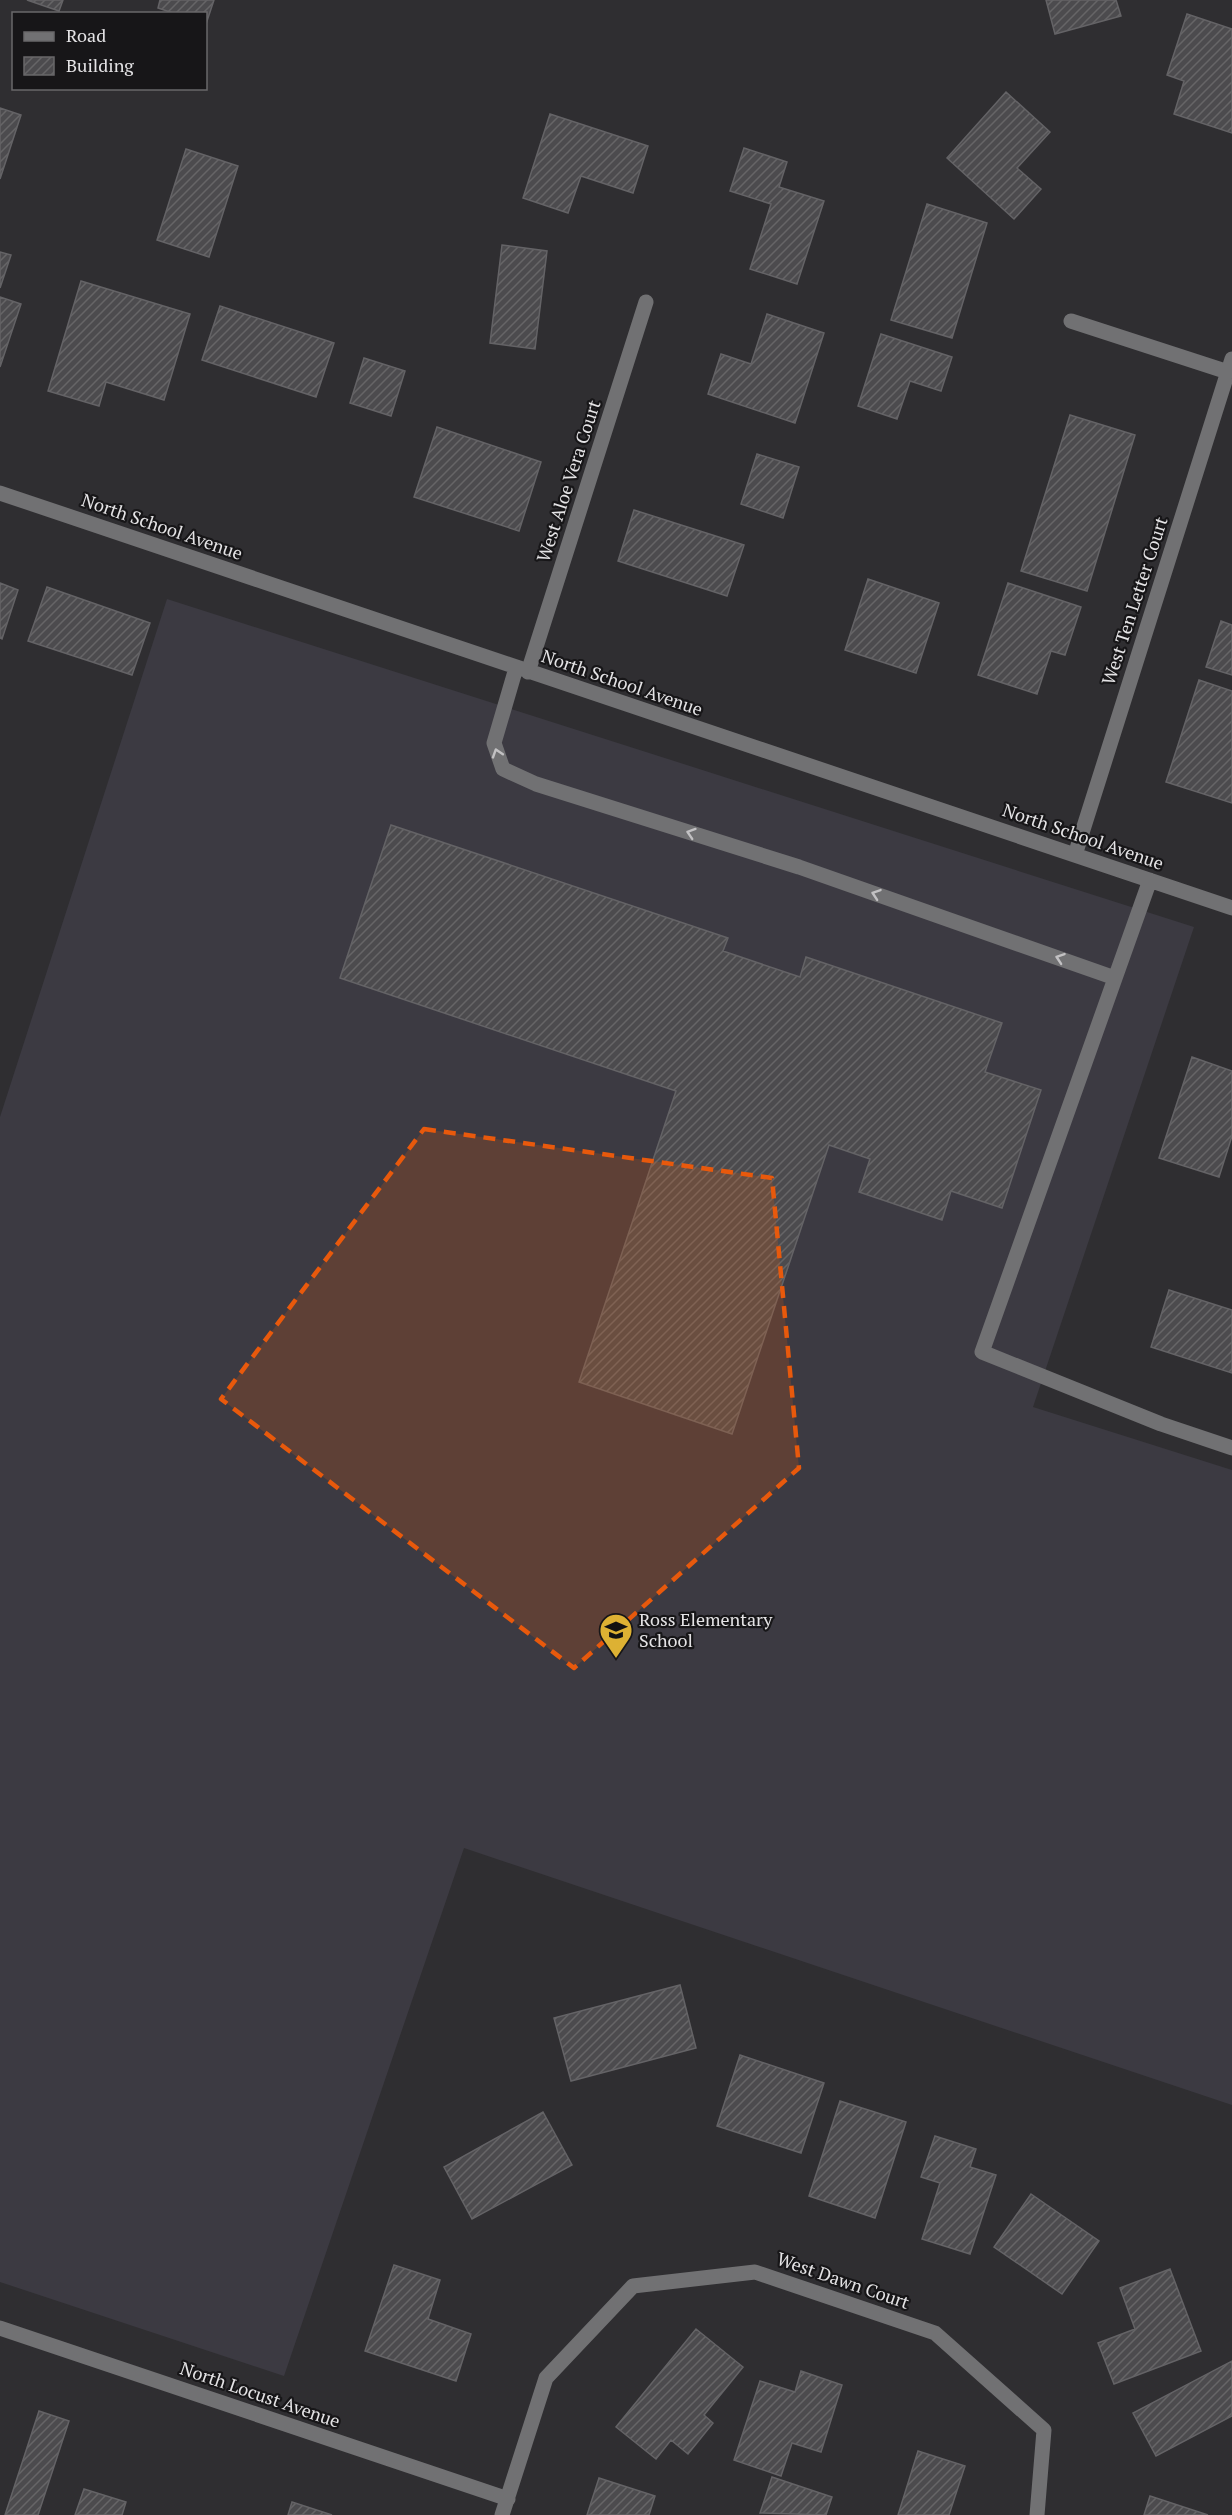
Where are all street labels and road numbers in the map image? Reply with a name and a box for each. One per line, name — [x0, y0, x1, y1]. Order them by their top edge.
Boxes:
street label: West Aloe Vera Court — [531, 396, 606, 565]
street label: North School Avenue — [79, 487, 246, 565]
street label: West Ten Letter Court — [1096, 513, 1173, 688]
street label: North School Avenue — [539, 643, 706, 721]
street label: North School Avenue — [1000, 797, 1167, 875]
street label: West Dawn Court — [774, 2246, 913, 2314]
street label: North Locust Avenue — [177, 2355, 343, 2433]

